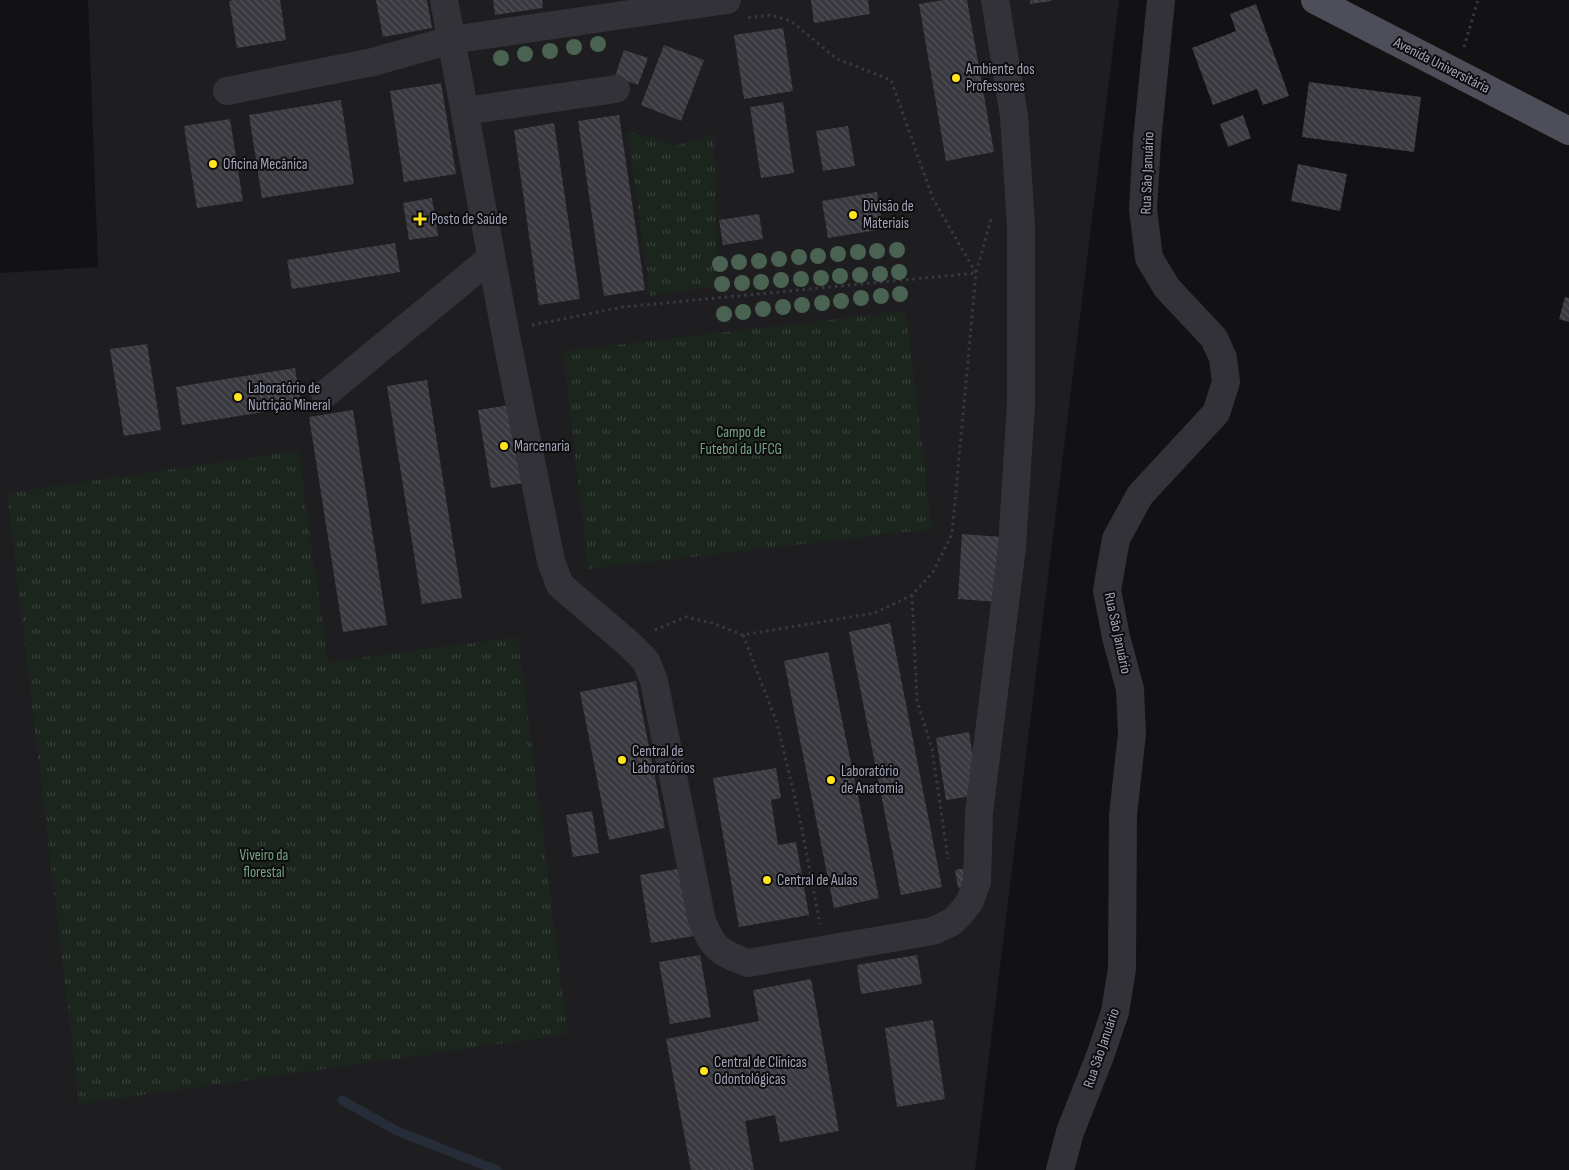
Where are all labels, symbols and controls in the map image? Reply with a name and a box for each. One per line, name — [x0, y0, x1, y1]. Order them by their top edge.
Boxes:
street label: Avenida Universitária — [1390, 33, 1493, 98]
place label: Ambiente dos Professores — [965, 60, 1035, 96]
marker: Ambiente dos Professores — [950, 72, 962, 84]
street label: Rua São Januário — [1137, 131, 1158, 215]
place label: Oficina Mecânica — [223, 155, 308, 174]
marker: Oficina Mecânica — [207, 158, 219, 170]
place label: Divisão de Materiais — [863, 197, 914, 233]
marker: Divisão de Materiais — [847, 209, 859, 221]
place label: Posto de Saúde — [431, 210, 507, 229]
marker: Posto de Saúde — [413, 212, 427, 226]
place label: Laboratório de Nutrição Mineral — [248, 379, 331, 415]
marker: Laboratório de Nutrição Mineral — [232, 391, 244, 403]
park label: Campo de Futebol da UFCG — [700, 423, 782, 459]
place label: Marcenaria — [514, 437, 570, 456]
marker: Marcenaria — [498, 440, 510, 452]
street label: Rua São Januário — [1100, 591, 1135, 676]
place label: Central de Laboratórios — [632, 742, 695, 778]
marker: Central de Laboratórios — [616, 754, 628, 766]
place label: Laboratório de Anatomia — [841, 762, 904, 798]
marker: Laboratório de Anatomia — [825, 774, 837, 786]
park label: Viveiro da florestal — [240, 846, 289, 882]
place label: Central de Aulas — [777, 871, 858, 890]
marker: Central de Aulas — [761, 874, 773, 886]
street label: Rua São Januário — [1079, 1006, 1124, 1090]
place label: Central de Clínicas Odontológicas — [714, 1053, 807, 1089]
marker: Central de Clínicas Odontológicas — [698, 1065, 710, 1077]

